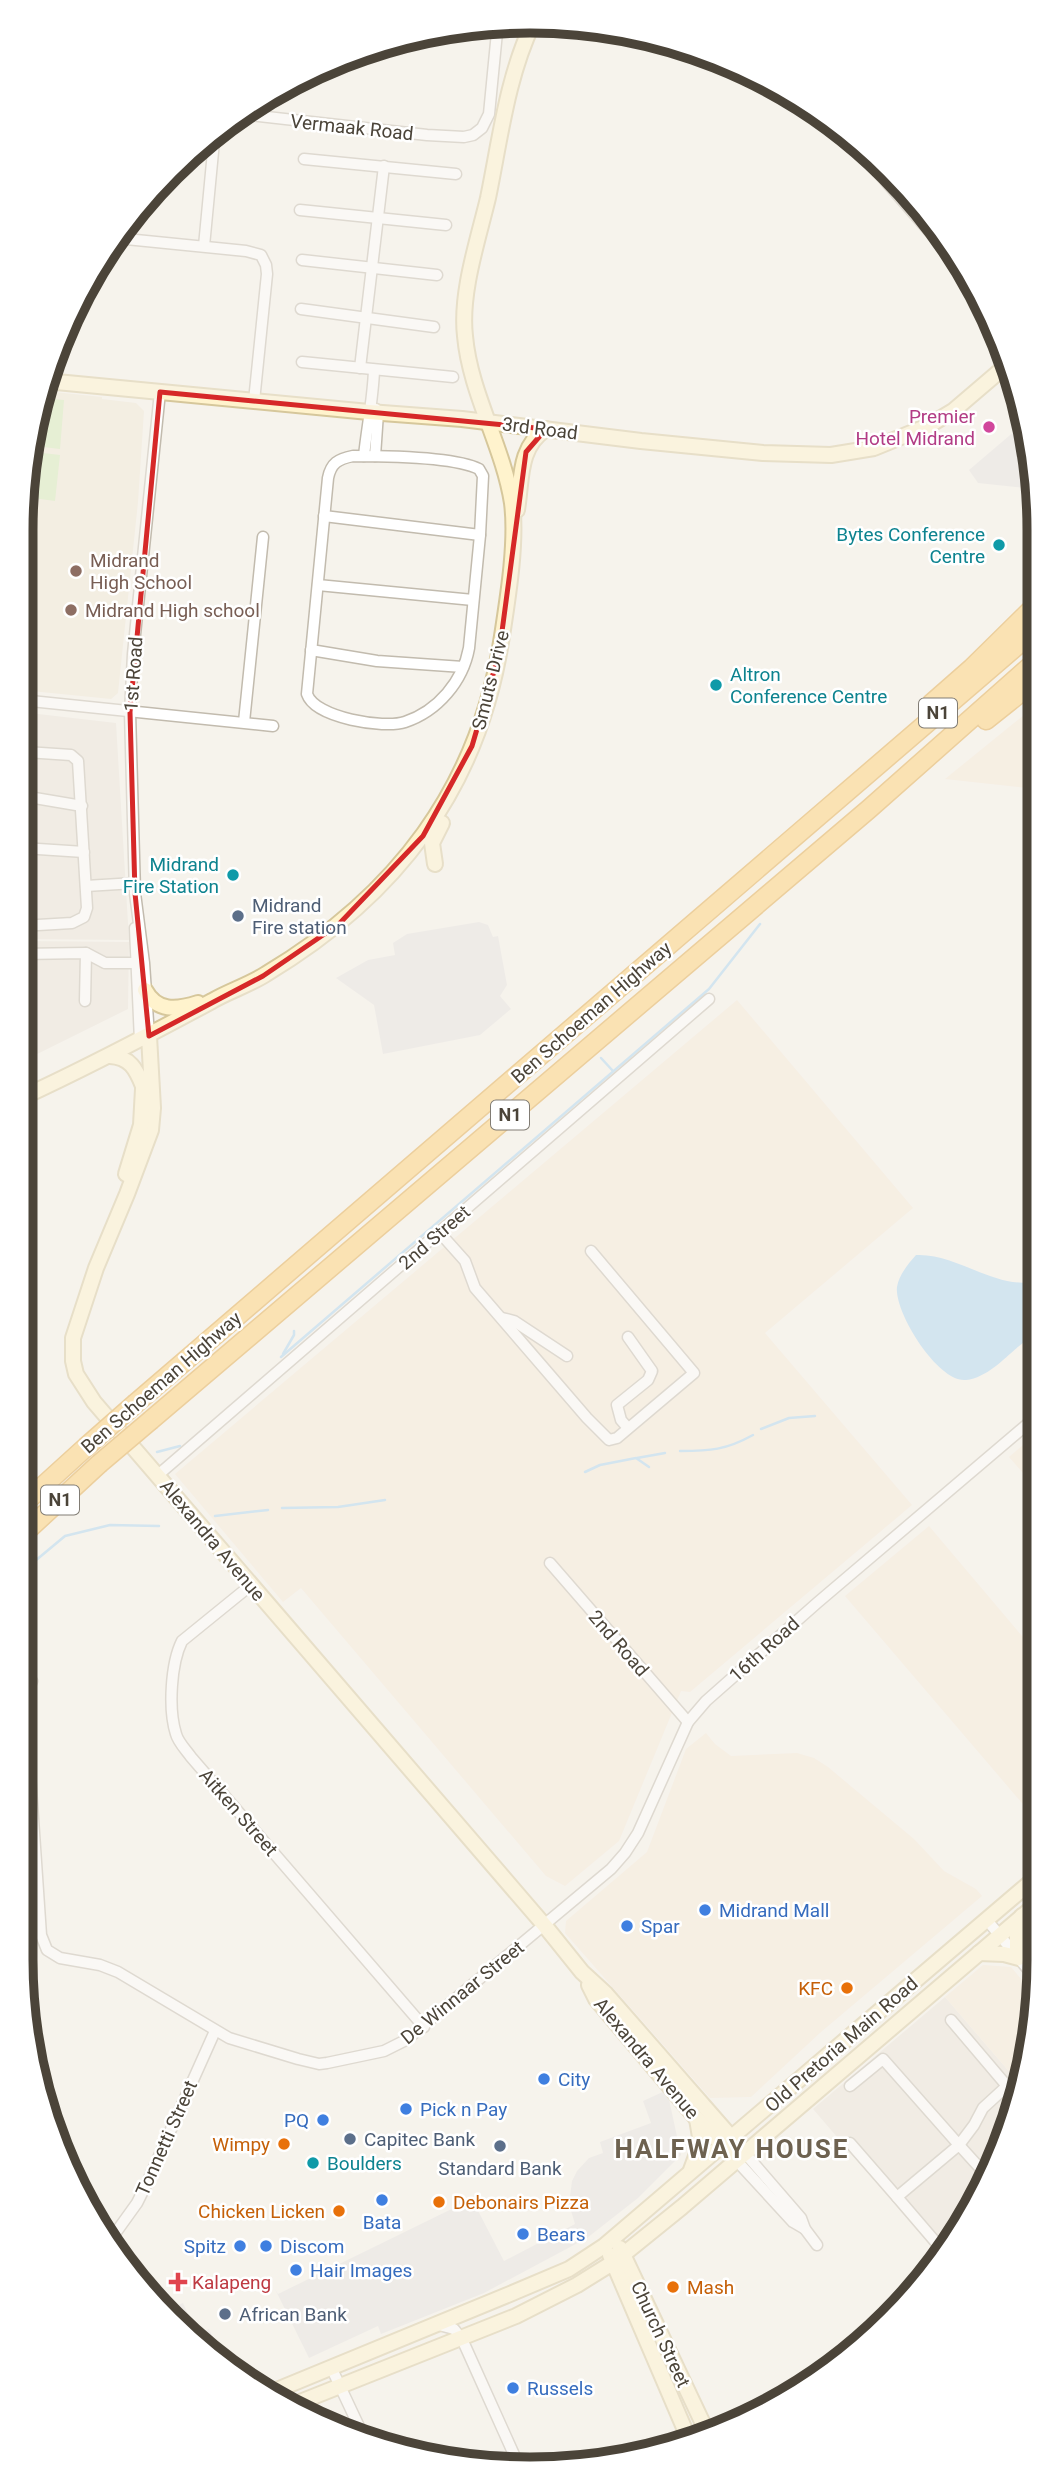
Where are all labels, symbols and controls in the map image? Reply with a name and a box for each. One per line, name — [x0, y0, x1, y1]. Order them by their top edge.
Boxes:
street label: Vermaak Road — [289, 110, 415, 145]
place label: Premier Hotel Midrand — [855, 405, 976, 450]
street label: 3rd Road — [501, 412, 579, 445]
marker: Premier Hotel Midrand — [981, 419, 997, 435]
place label: Bytes Conference Centre — [836, 523, 985, 568]
marker: Bytes Conference Centre — [991, 537, 1007, 553]
place label: Midrand High School — [90, 549, 192, 594]
marker: Midrand High School — [68, 563, 84, 579]
place label: Midrand High school — [85, 599, 260, 622]
marker: Midrand High school — [63, 602, 79, 618]
street label: Smuts Drive — [467, 628, 514, 732]
street label: 1st Road — [119, 636, 148, 712]
place label: Altron Conference Centre — [730, 663, 887, 708]
marker: Altron Conference Centre — [708, 677, 724, 693]
road number: N1 — [919, 698, 957, 728]
place label: Midrand Fire Station — [123, 853, 219, 898]
marker: Midrand Fire Station — [225, 867, 241, 883]
place label: Midrand Fire station — [252, 894, 347, 939]
marker: Midrand Fire station — [230, 908, 246, 924]
street label: Ben Schoeman Highway — [507, 937, 676, 1088]
road number: N1 — [491, 1100, 529, 1130]
street label: 2nd Street — [394, 1200, 475, 1275]
street label: Ben Schoeman Highway — [77, 1307, 246, 1458]
street label: Alexandra Avenue — [155, 1475, 270, 1606]
road number: N1 — [41, 1485, 79, 1514]
street label: 2nd Road — [584, 1606, 654, 1681]
street label: 16th Road — [725, 1612, 804, 1687]
street label: Aitken Street — [194, 1764, 283, 1861]
place label: Midrand Mall — [719, 1899, 829, 1922]
marker: Midrand Mall — [697, 1902, 713, 1918]
place label: Spar — [641, 1915, 680, 1938]
marker: Spar — [619, 1918, 635, 1934]
street label: De Winnaar Street — [396, 1936, 528, 2049]
street label: Old Pretoria Main Road — [760, 1972, 922, 2117]
place label: KFC — [798, 1977, 833, 2000]
marker: KFC — [839, 1980, 855, 1996]
street label: Alexandra Avenue — [589, 1993, 704, 2124]
place label: City — [558, 2068, 590, 2091]
marker: City — [536, 2071, 552, 2087]
street label: Tonnetti Street — [131, 2077, 202, 2200]
place label: Pick n Pay — [420, 2098, 507, 2121]
marker: Pick n Pay — [398, 2101, 414, 2117]
place label: PQ — [284, 2109, 309, 2132]
marker: PQ — [315, 2112, 331, 2128]
place label: Capitec Bank — [364, 2128, 476, 2151]
marker: Capitec Bank — [342, 2131, 358, 2147]
place label: Wimpy — [212, 2133, 270, 2156]
district label: HALFWAY HOUSE — [614, 2134, 850, 2164]
marker: Wimpy — [276, 2136, 292, 2152]
marker: Standard Bank — [492, 2138, 508, 2154]
place label: Boulders — [327, 2152, 402, 2175]
marker: Boulders — [305, 2155, 321, 2171]
place label: Standard Bank — [438, 2157, 562, 2180]
place label: Debonairs Pizza — [453, 2191, 589, 2214]
marker: Bata — [374, 2192, 390, 2208]
marker: Debonairs Pizza — [431, 2194, 447, 2210]
place label: Chicken Licken — [198, 2200, 325, 2223]
marker: Chicken Licken — [331, 2203, 347, 2219]
place label: Bata — [363, 2211, 401, 2234]
place label: Bears — [537, 2223, 586, 2246]
marker: Bears — [515, 2226, 531, 2242]
place label: Spitz — [184, 2235, 226, 2258]
place label: Discom — [280, 2235, 344, 2258]
marker: Spitz — [232, 2238, 248, 2254]
marker: Discom — [258, 2238, 274, 2254]
place label: Hair Images — [310, 2259, 412, 2282]
marker: Hair Images — [288, 2262, 304, 2278]
place label: Kalapeng — [192, 2271, 271, 2294]
marker: Kalapeng — [170, 2274, 186, 2290]
place label: Mash — [687, 2276, 734, 2299]
street label: Church Street — [626, 2277, 695, 2391]
marker: Mash — [665, 2279, 681, 2295]
place label: African Bank — [239, 2303, 347, 2326]
marker: African Bank — [217, 2306, 233, 2322]
place label: Russels — [527, 2377, 593, 2400]
marker: Russels — [505, 2380, 521, 2396]

